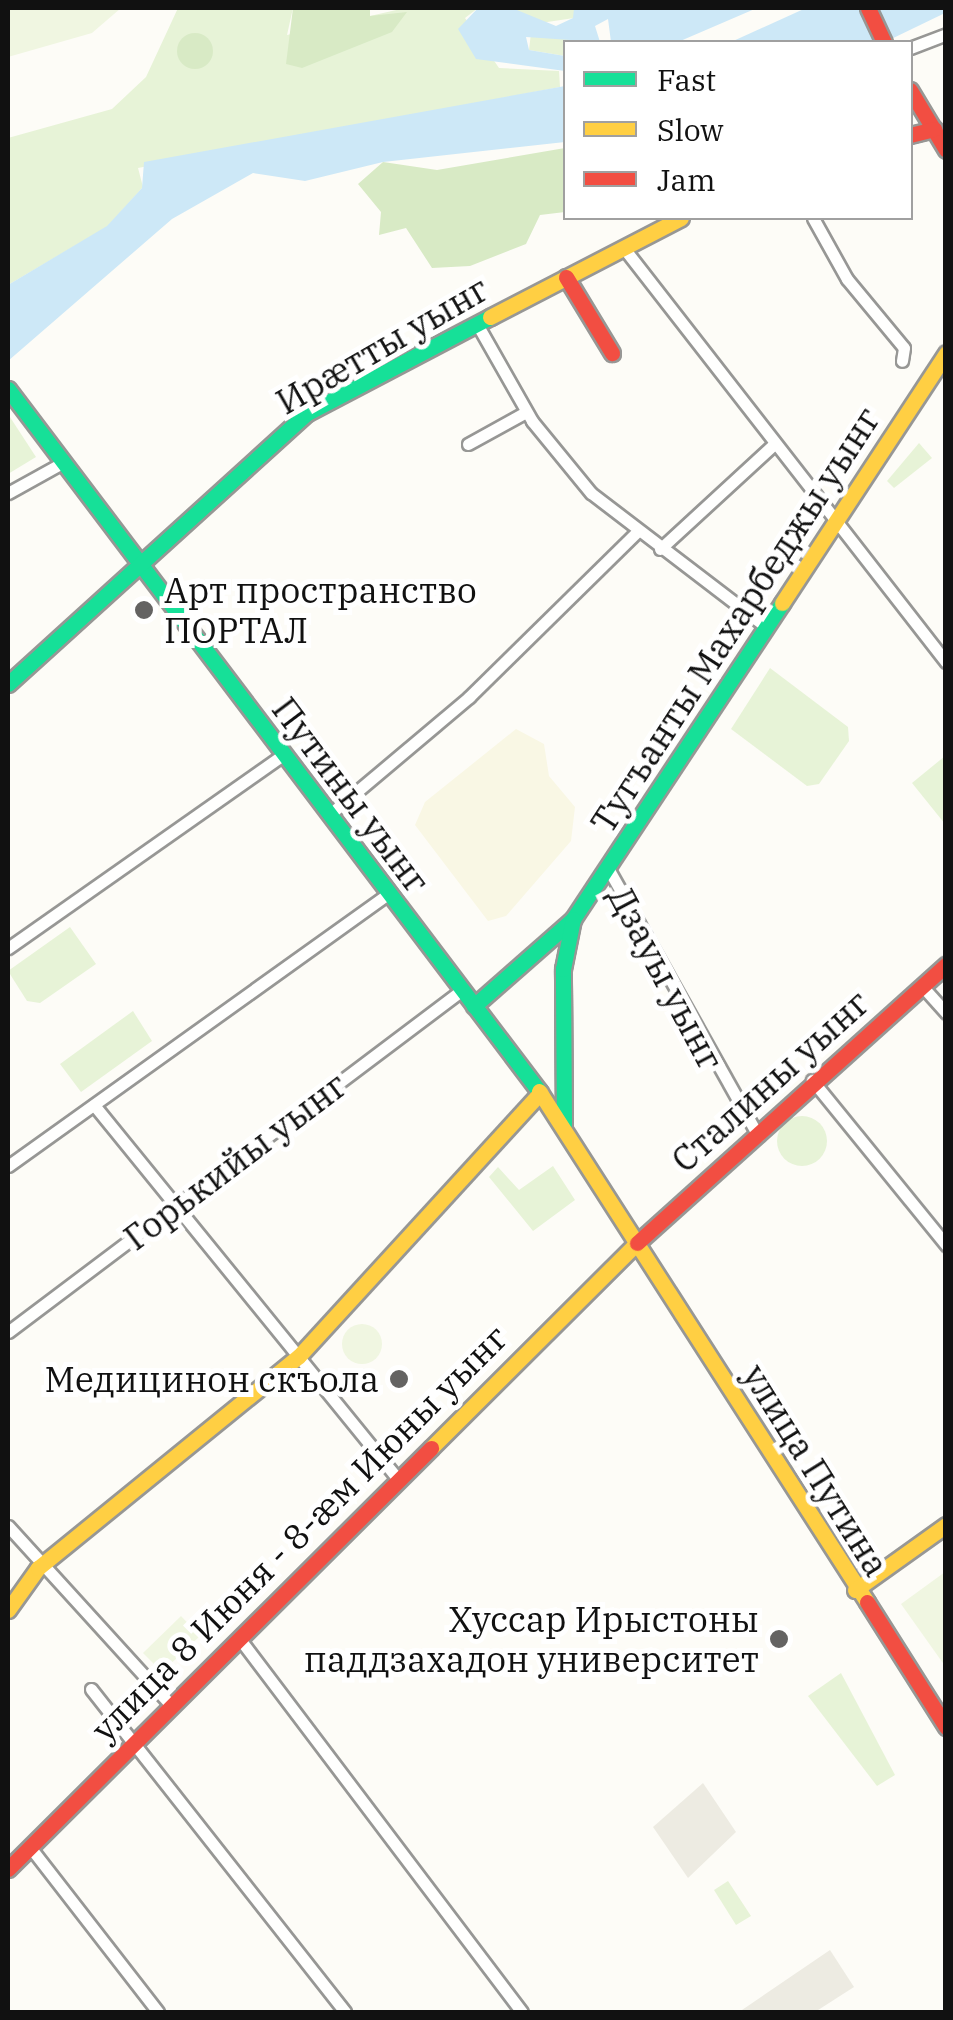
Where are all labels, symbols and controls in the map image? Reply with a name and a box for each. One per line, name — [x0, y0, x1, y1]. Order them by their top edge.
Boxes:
legend — [563, 40, 913, 220]
text: Fast — [657, 60, 716, 99]
text: Slow — [657, 110, 724, 149]
text: Jam — [657, 160, 716, 199]
street label: Ирæтты уынг — [268, 267, 496, 423]
street label: Тугъанты Махарбеджы уынг — [582, 399, 888, 841]
place label: Арт пространство ПОРТАЛ — [164, 569, 477, 651]
marker: Арт пространство ПОРТАЛ — [133, 599, 155, 621]
street label: Путины уынг — [264, 689, 438, 901]
street label: Дзауы уынг — [600, 879, 732, 1077]
street label: Сталины уынг — [663, 981, 877, 1181]
street label: Горькийы уынг — [115, 1064, 355, 1258]
street label: улица 8 Июня - 8-ӕм Июны уынг — [82, 1316, 516, 1750]
street label: улица Путина — [734, 1356, 898, 1584]
place label: Медицинон скъола — [44, 1358, 379, 1400]
marker: Медицинон скъола — [388, 1368, 410, 1390]
place label: Хуссар Ирыстоны паддзахадон университет — [304, 1598, 759, 1680]
marker: Хуссар Ирыстоны паддзахадон университет — [768, 1628, 790, 1650]

